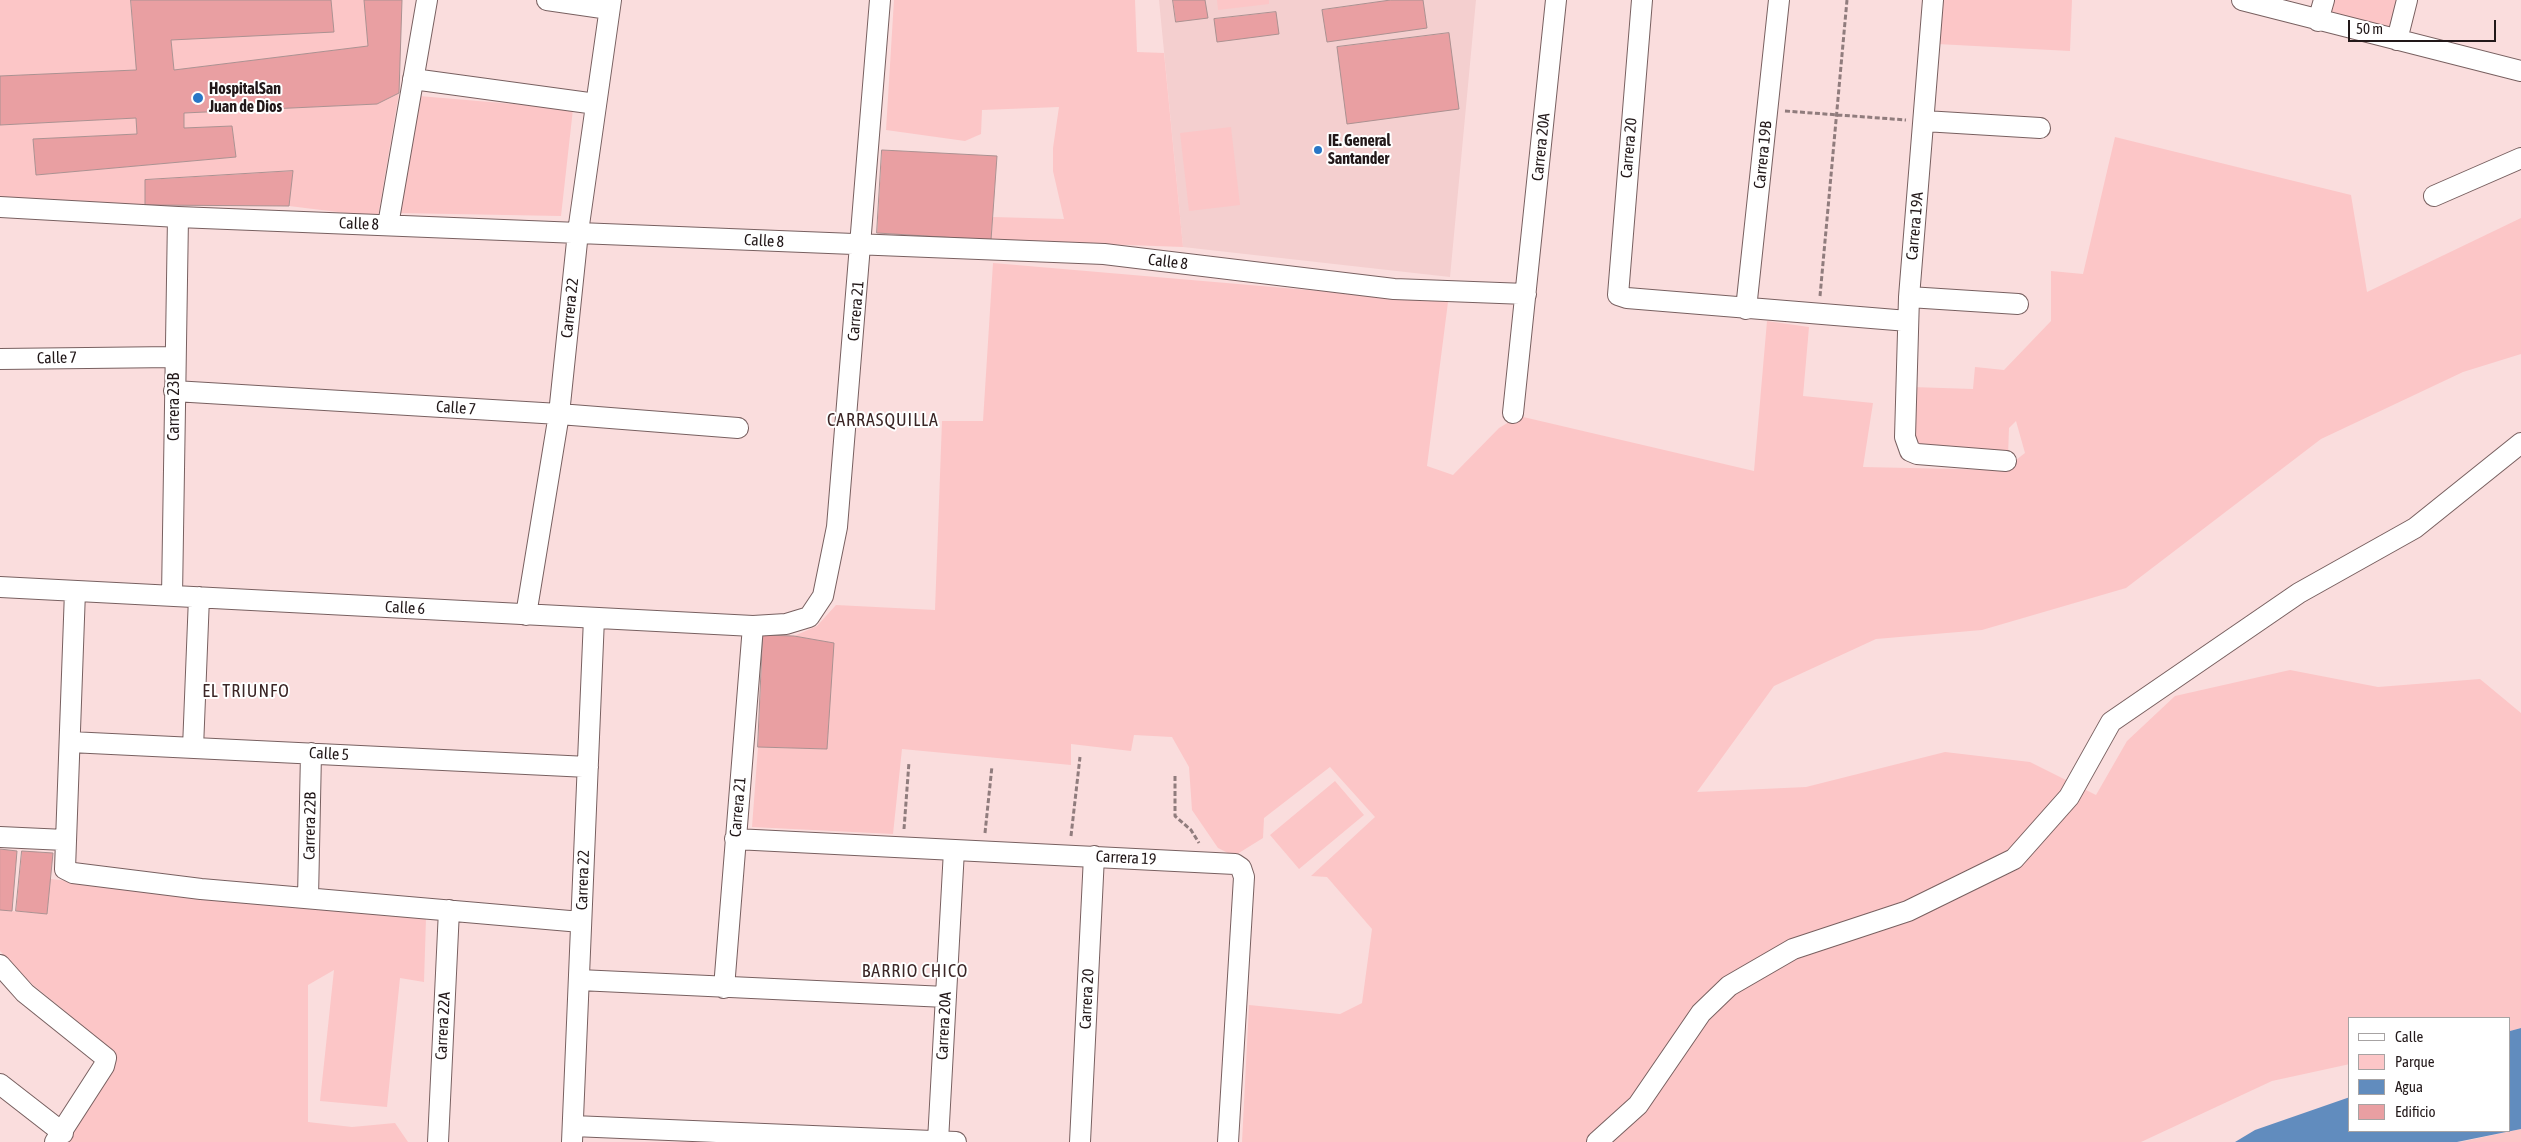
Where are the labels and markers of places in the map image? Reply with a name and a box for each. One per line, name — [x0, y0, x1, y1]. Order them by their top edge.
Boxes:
place label: HospitalSan Juan de Dios — [209, 79, 282, 117]
marker: HospitalSan Juan de Dios — [191, 91, 205, 105]
place label: IE. General Santander — [1328, 131, 1391, 169]
marker: IE. General Santander — [1312, 144, 1324, 156]

